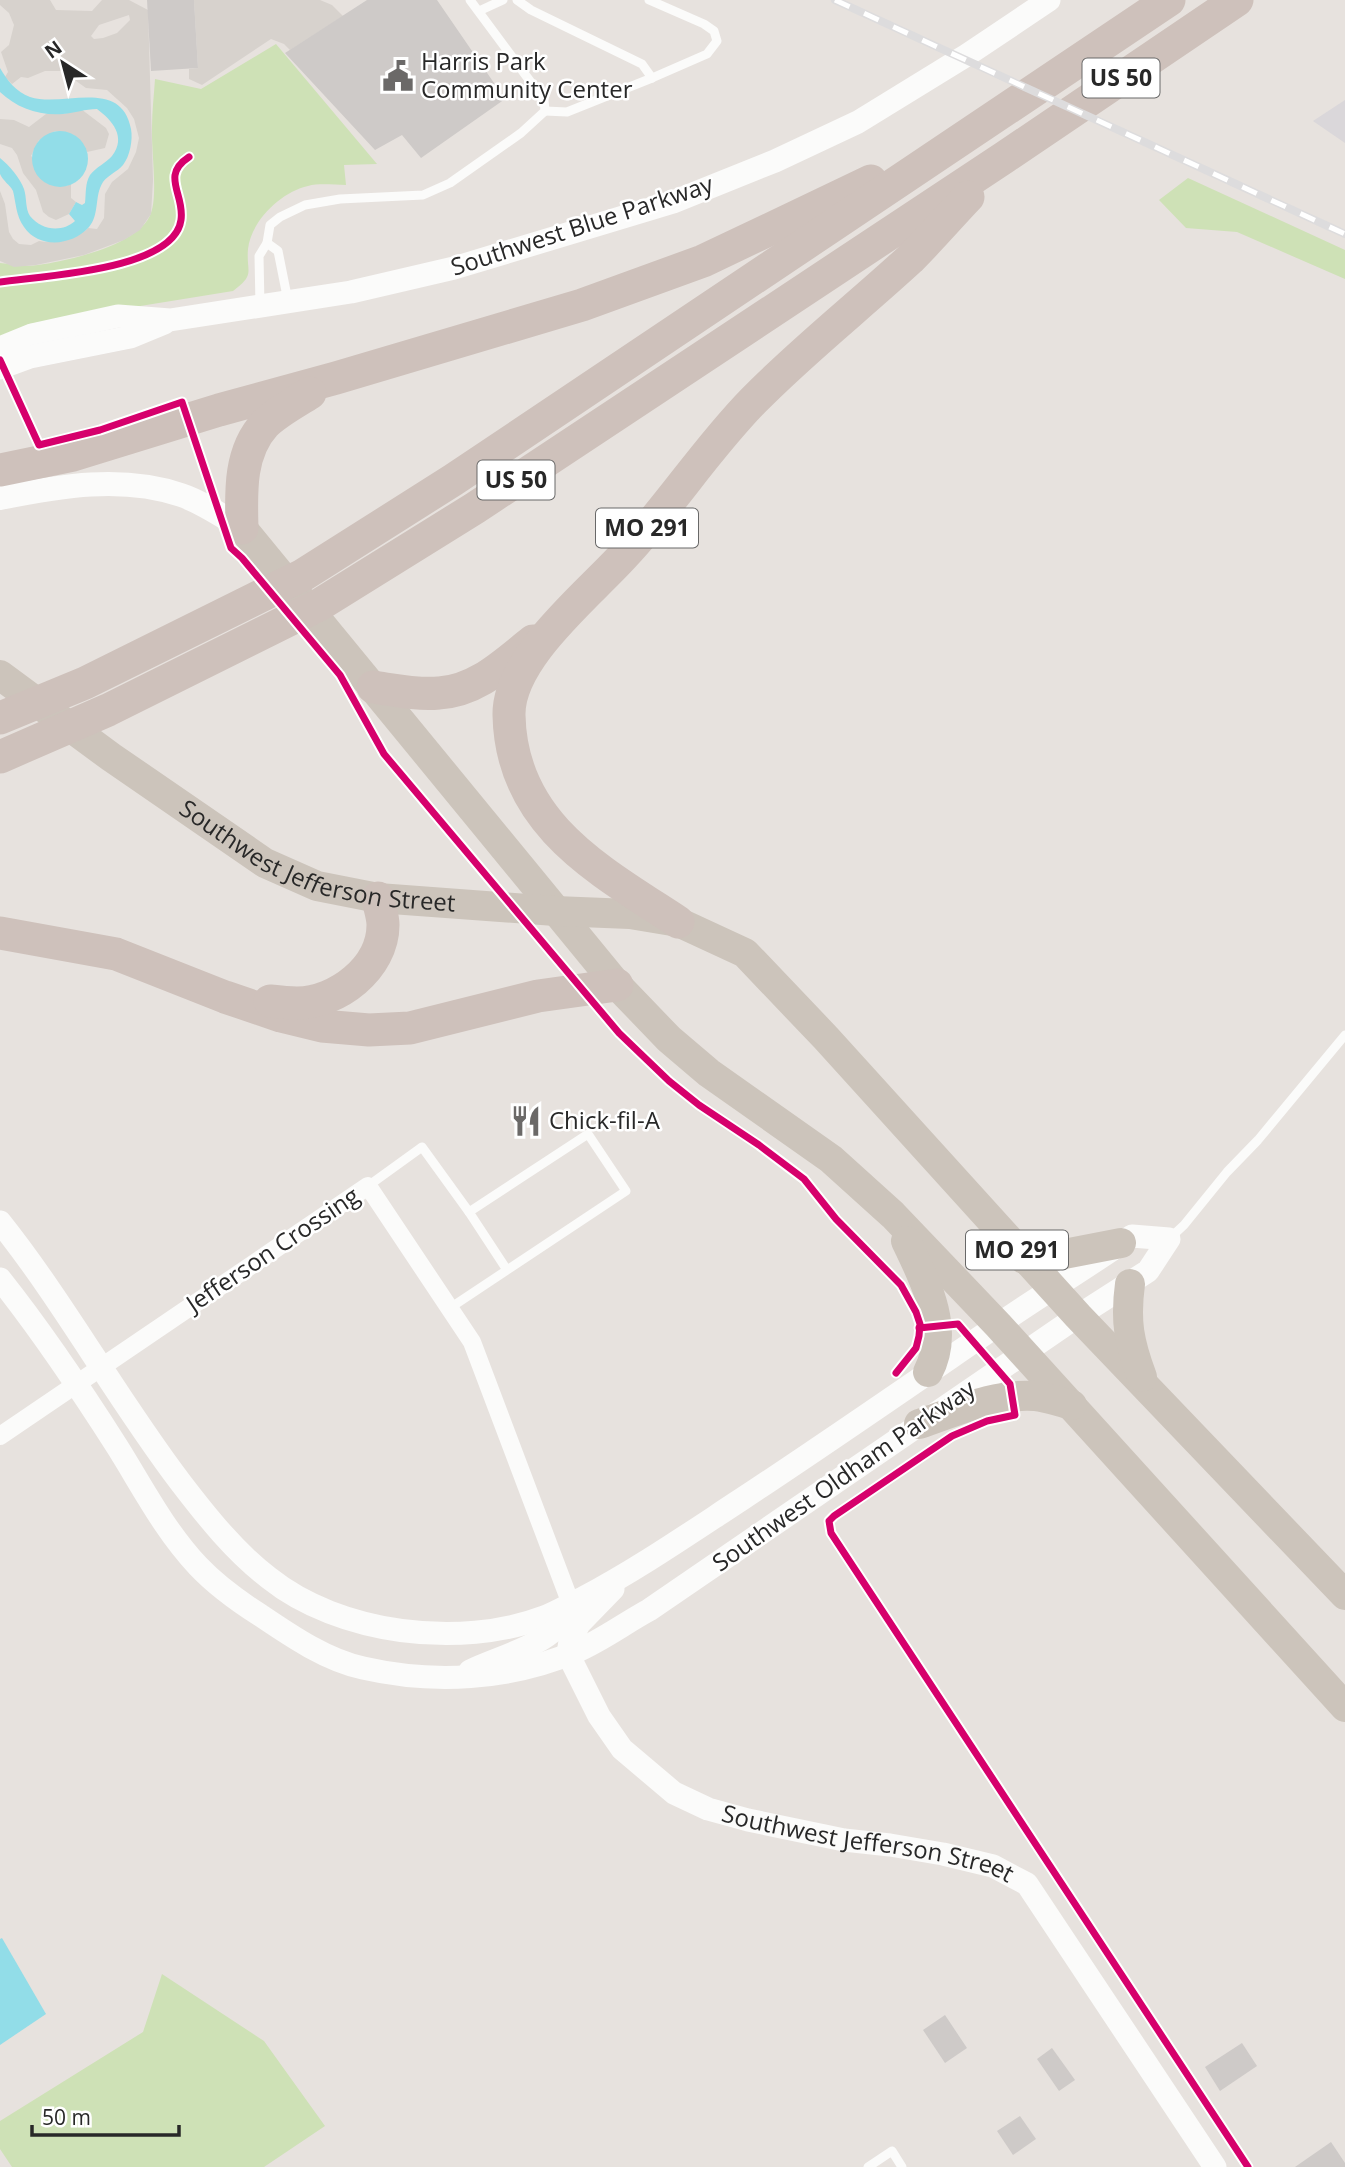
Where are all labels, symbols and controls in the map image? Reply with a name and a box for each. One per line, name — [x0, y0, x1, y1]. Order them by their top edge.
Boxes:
north arrow — [28, 28, 98, 98]
text: N — [39, 34, 67, 64]
place label: Harris Park Community Center — [421, 44, 633, 105]
road number: US 50 — [1082, 58, 1160, 97]
public building icon: Harris Park Community Center — [381, 59, 415, 93]
street label: Southwest Blue Parkway — [446, 166, 718, 283]
road number: US 50 — [477, 460, 554, 500]
road number: MO 291 — [596, 508, 698, 548]
street label: Southwest Jefferson Street — [174, 791, 457, 919]
place label: Chick-fil-A — [549, 1103, 661, 1136]
restaurant icon: Chick-fil-A — [509, 1104, 543, 1138]
street label: Jefferson Crossing — [177, 1179, 365, 1320]
road number: MO 291 — [966, 1231, 1068, 1270]
street label: Southwest Oldham Parkway — [705, 1371, 982, 1578]
street label: Southwest Jefferson Street — [718, 1796, 1020, 1889]
scale bar — [32, 2094, 178, 2138]
text: 50 m — [42, 2103, 91, 2131]

